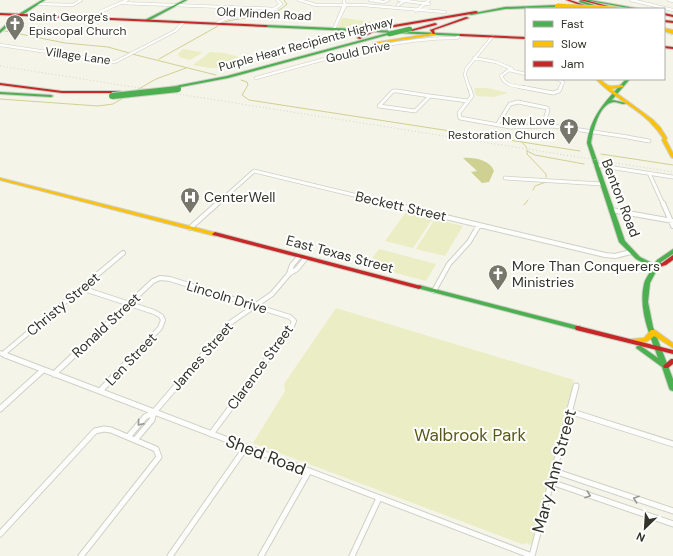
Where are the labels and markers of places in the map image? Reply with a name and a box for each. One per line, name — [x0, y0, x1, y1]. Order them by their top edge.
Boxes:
place label: Saint George's Episcopal Church — [29, 9, 127, 39]
church icon: Saint George's Episcopal Church — [4, 13, 26, 41]
place label: New Love Restoration Church — [448, 113, 555, 143]
church icon: New Love Restoration Church — [558, 117, 580, 145]
hospital icon: CenterWell — [179, 186, 201, 214]
place label: CenterWell — [204, 188, 275, 206]
place label: More Than Conquerers Ministries — [512, 257, 660, 291]
church icon: More Than Conquerers Ministries — [487, 263, 509, 291]

